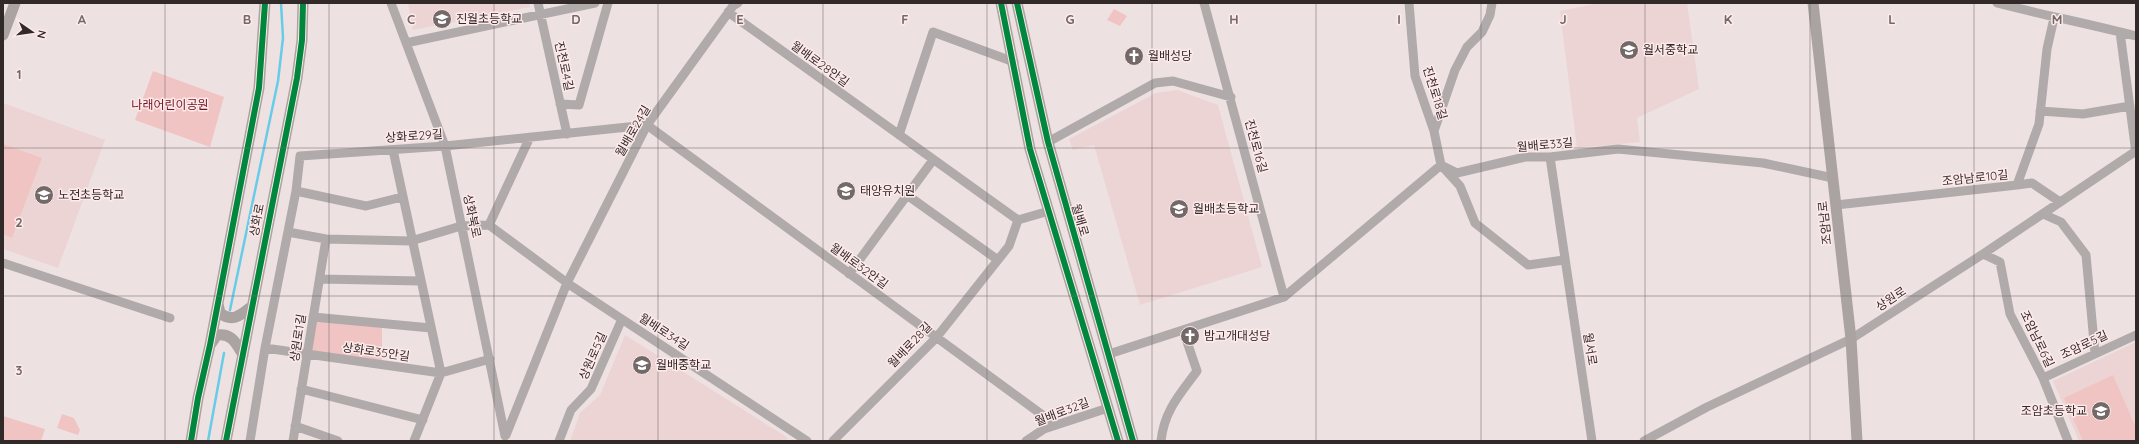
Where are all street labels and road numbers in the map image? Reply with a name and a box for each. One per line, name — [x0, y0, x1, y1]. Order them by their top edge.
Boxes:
street label: 월배로28안길 — [788, 37, 852, 90]
street label: 진천로4길 — [552, 40, 577, 92]
street label: 진천로18길 — [1420, 64, 1451, 121]
street label: 월배로24길 — [612, 102, 653, 159]
street label: 진천로16길 — [1242, 117, 1271, 174]
street label: 상화로29길 — [385, 126, 443, 145]
street label: 월배로33길 — [1516, 135, 1574, 154]
street label: 조암남로10길 — [1941, 167, 2009, 188]
street label: 상화북로 — [461, 193, 484, 239]
street label: 조암남로 — [1815, 200, 1834, 246]
street label: 상화로 — [246, 202, 267, 238]
street label: 월배로 — [1069, 202, 1092, 238]
street label: 월배로32안길 — [827, 240, 891, 292]
street label: 상원로 — [1873, 283, 1909, 314]
street label: 조암남로6길 — [2017, 308, 2058, 370]
street label: 월배로34길 — [636, 310, 692, 353]
street label: 상원로1길 — [286, 313, 309, 363]
street label: 월배로28길 — [884, 319, 935, 370]
street label: 조암로5길 — [2058, 327, 2110, 362]
street label: 상원로5길 — [575, 330, 610, 382]
street label: 월서로 — [1580, 331, 1600, 366]
street label: 상화로35안길 — [341, 339, 411, 364]
street label: 월배로32길 — [1032, 394, 1091, 429]

